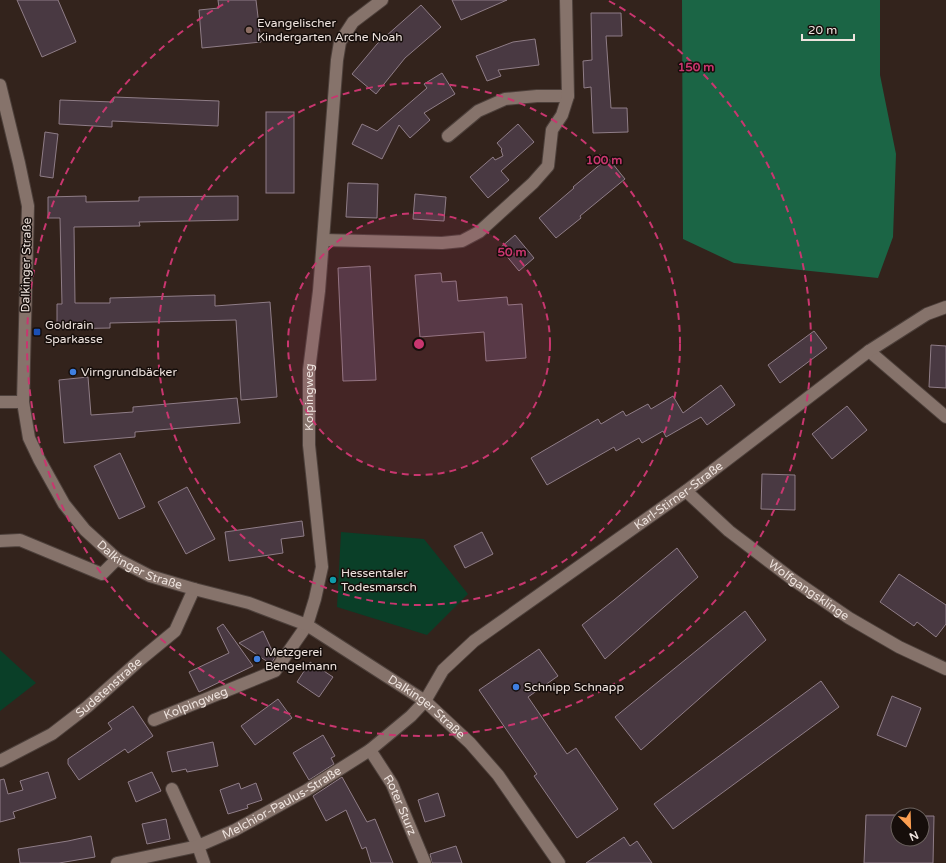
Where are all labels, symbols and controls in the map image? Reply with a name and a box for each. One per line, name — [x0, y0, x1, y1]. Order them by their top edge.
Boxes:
place label: Evangelischer Kindergarten Arche Noah — [257, 16, 402, 44]
scale bar — [802, 16, 854, 42]
text: 20 m — [808, 23, 837, 37]
marker: Evangelischer Kindergarten Arche Noah — [244, 25, 254, 35]
text: 150 m — [678, 60, 714, 74]
text: 100 m — [586, 153, 622, 167]
street label: Dalkinger Straße — [18, 217, 34, 312]
text: 50 m — [497, 245, 527, 259]
place label: Goldrain Sparkasse — [45, 318, 103, 346]
marker: Goldrain Sparkasse — [32, 327, 42, 337]
centre of rings — [412, 337, 426, 351]
street label: Kolpingweg — [302, 363, 317, 431]
place label: Virngrundbäcker — [81, 365, 177, 379]
marker: Virngrundbäcker — [68, 367, 78, 377]
street label: Karl-Stirner-Straße — [631, 458, 726, 533]
street label: Dalkinger Straße — [94, 537, 184, 592]
street label: Wolfgangsklinge — [766, 557, 852, 623]
place label: Hessentaler Todesmarsch — [341, 566, 417, 594]
marker: Hessentaler Todesmarsch — [328, 575, 338, 585]
place label: Metzgerei Bengelmann — [265, 645, 337, 673]
marker: Metzgerei Bengelmann — [252, 654, 262, 664]
street label: Sudetenstraße — [73, 655, 145, 720]
street label: Dalkinger Straße — [385, 672, 468, 742]
place label: Schnipp Schnapp — [524, 680, 624, 694]
marker: Schnipp Schnapp — [511, 682, 521, 692]
street label: Kolpingweg — [162, 684, 230, 722]
street label: Melchior-Paulus-Straße — [220, 763, 344, 842]
street label: Roter Sturz — [381, 772, 420, 837]
north arrow — [890, 807, 930, 847]
text: N — [907, 828, 920, 843]

